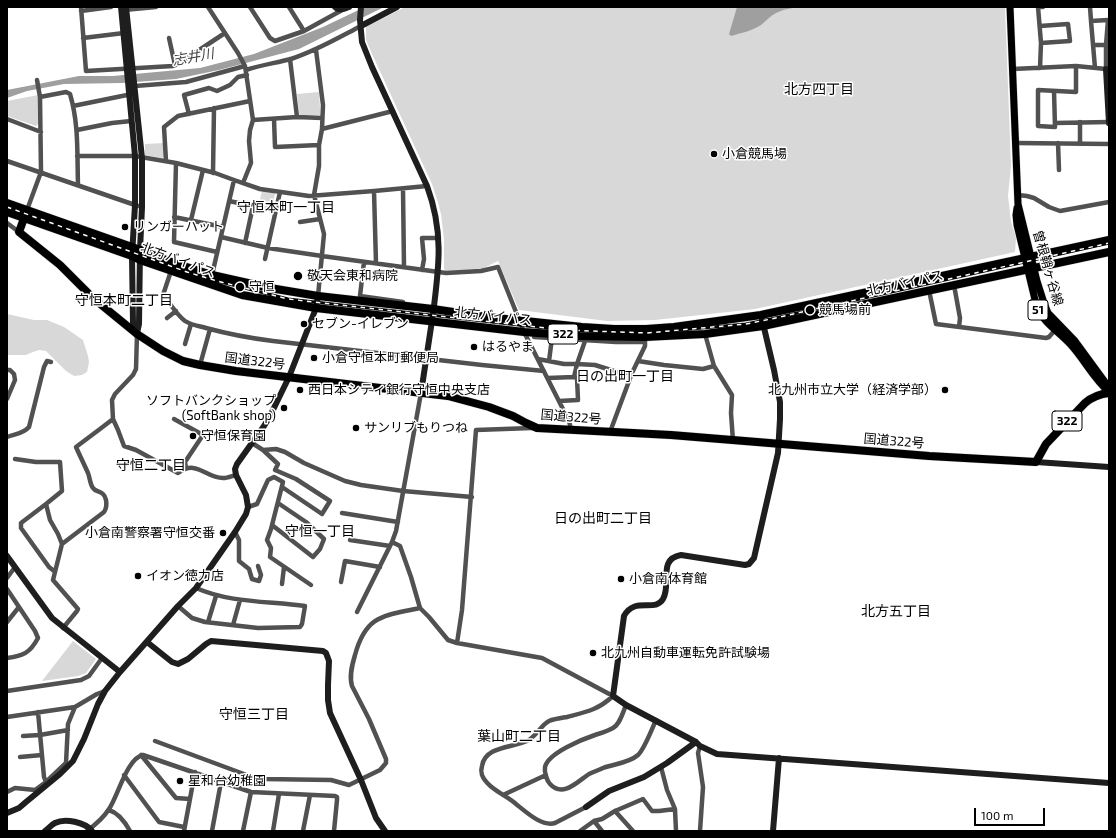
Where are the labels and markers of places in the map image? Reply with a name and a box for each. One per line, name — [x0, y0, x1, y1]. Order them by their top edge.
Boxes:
place label: 小倉競馬場 — [722, 146, 787, 162]
marker: 小倉競馬場 — [709, 149, 719, 159]
place label: リンガーハット — [133, 219, 224, 235]
marker: リンガーハット — [120, 222, 130, 232]
place label: 敬天会東和病院 — [307, 268, 398, 284]
marker: 敬天会東和病院 — [292, 270, 304, 282]
place label: 守恒 — [249, 279, 275, 295]
marker: 守恒 — [234, 281, 246, 293]
place label: 競馬場前 — [819, 302, 871, 318]
marker: 競馬場前 — [804, 304, 816, 316]
place label: セブン-イレブン — [312, 316, 409, 332]
marker: セブン-イレブン — [299, 319, 309, 329]
place label: はるやま — [482, 339, 534, 355]
marker: はるやま — [469, 342, 479, 352]
place label: 小倉守恒本町郵便局 — [322, 350, 439, 366]
marker: 小倉守恒本町郵便局 — [309, 353, 319, 363]
place label: 西日本シティ銀行守恒中央支店 — [308, 382, 490, 398]
place label: 北九州市立大学（経済学部） — [768, 382, 937, 398]
marker: 西日本シティ銀行守恒中央支店 — [295, 385, 305, 395]
marker: 北九州市立大学（経済学部） — [940, 385, 950, 395]
place label: ソフトバンクショップ (SoftBank shop) — [146, 393, 276, 424]
marker: ソフトバンクショップ (SoftBank shop) — [279, 403, 289, 413]
place label: サンリブもりつね — [364, 420, 468, 436]
marker: サンリブもりつね — [351, 423, 361, 433]
place label: 守恒保育園 — [201, 428, 266, 444]
marker: 守恒保育園 — [188, 431, 198, 441]
place label: 小倉南警察署守恒交番 — [85, 525, 215, 541]
marker: 小倉南警察署守恒交番 — [218, 528, 228, 538]
place label: イオン徳力店 — [146, 568, 224, 584]
marker: イオン徳力店 — [133, 571, 143, 581]
place label: 小倉南体育館 — [629, 571, 707, 587]
marker: 小倉南体育館 — [616, 574, 626, 584]
place label: 北九州自動車運転免許試験場 — [601, 645, 770, 661]
marker: 北九州自動車運転免許試験場 — [588, 648, 598, 658]
place label: 星和台幼稚園 — [188, 773, 266, 789]
marker: 星和台幼稚園 — [175, 776, 185, 786]

